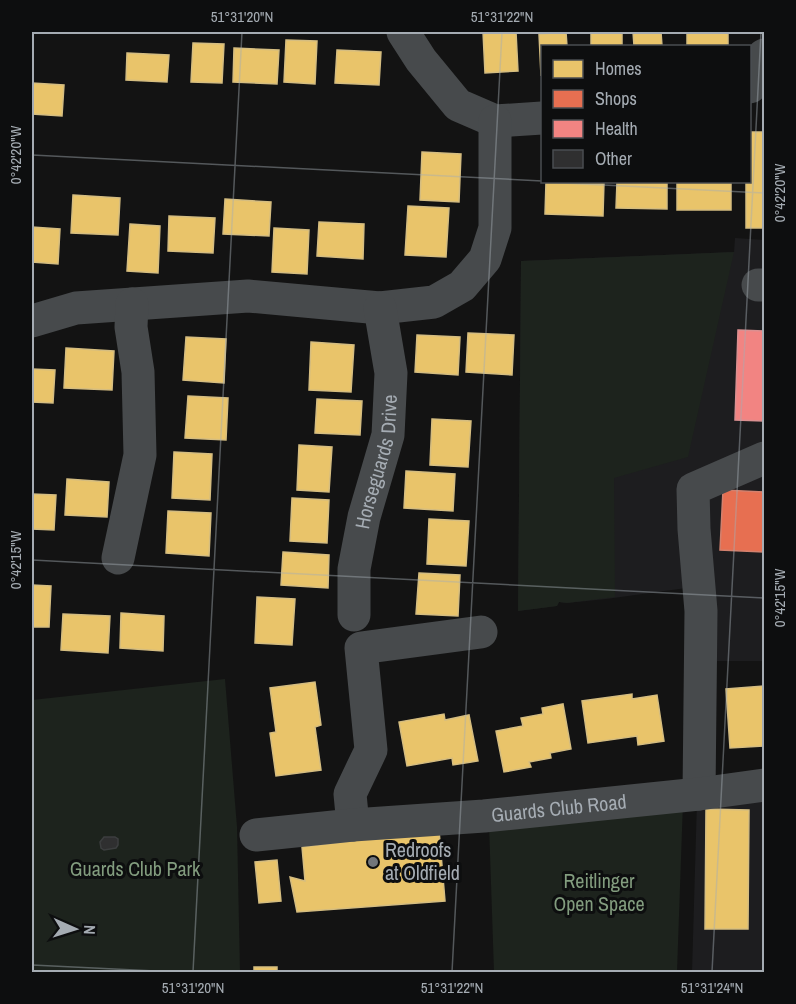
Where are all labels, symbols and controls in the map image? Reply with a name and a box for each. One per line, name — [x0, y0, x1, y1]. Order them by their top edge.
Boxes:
text: 51°31'20"N — [211, 6, 273, 27]
text: 51°31'22"N — [471, 6, 533, 27]
legend — [541, 45, 751, 183]
text: Homes — [595, 56, 642, 81]
text: Shops — [595, 86, 637, 111]
text: Health — [595, 116, 638, 141]
text: 0°42'20"W — [5, 125, 26, 184]
text: Other — [595, 146, 632, 171]
text: 0°42'20"W — [769, 163, 790, 222]
street label: Horseguards Drive — [348, 394, 403, 531]
text: 0°42'15"W — [5, 530, 26, 589]
text: 0°42'15"W — [769, 568, 790, 627]
street label: Guards Club Road — [490, 788, 628, 828]
place label: Redroofs at Oldfield — [385, 836, 460, 886]
park label: Guards Club Park — [70, 855, 201, 882]
marker: Redroofs at Oldfield — [366, 855, 380, 869]
park label: Reitlinger Open Space — [553, 867, 645, 917]
north arrow — [45, 899, 105, 959]
text: N — [79, 924, 101, 935]
text: 51°31'20"N — [162, 977, 224, 998]
text: 51°31'22"N — [421, 977, 483, 998]
text: 51°31'24"N — [681, 977, 743, 998]

